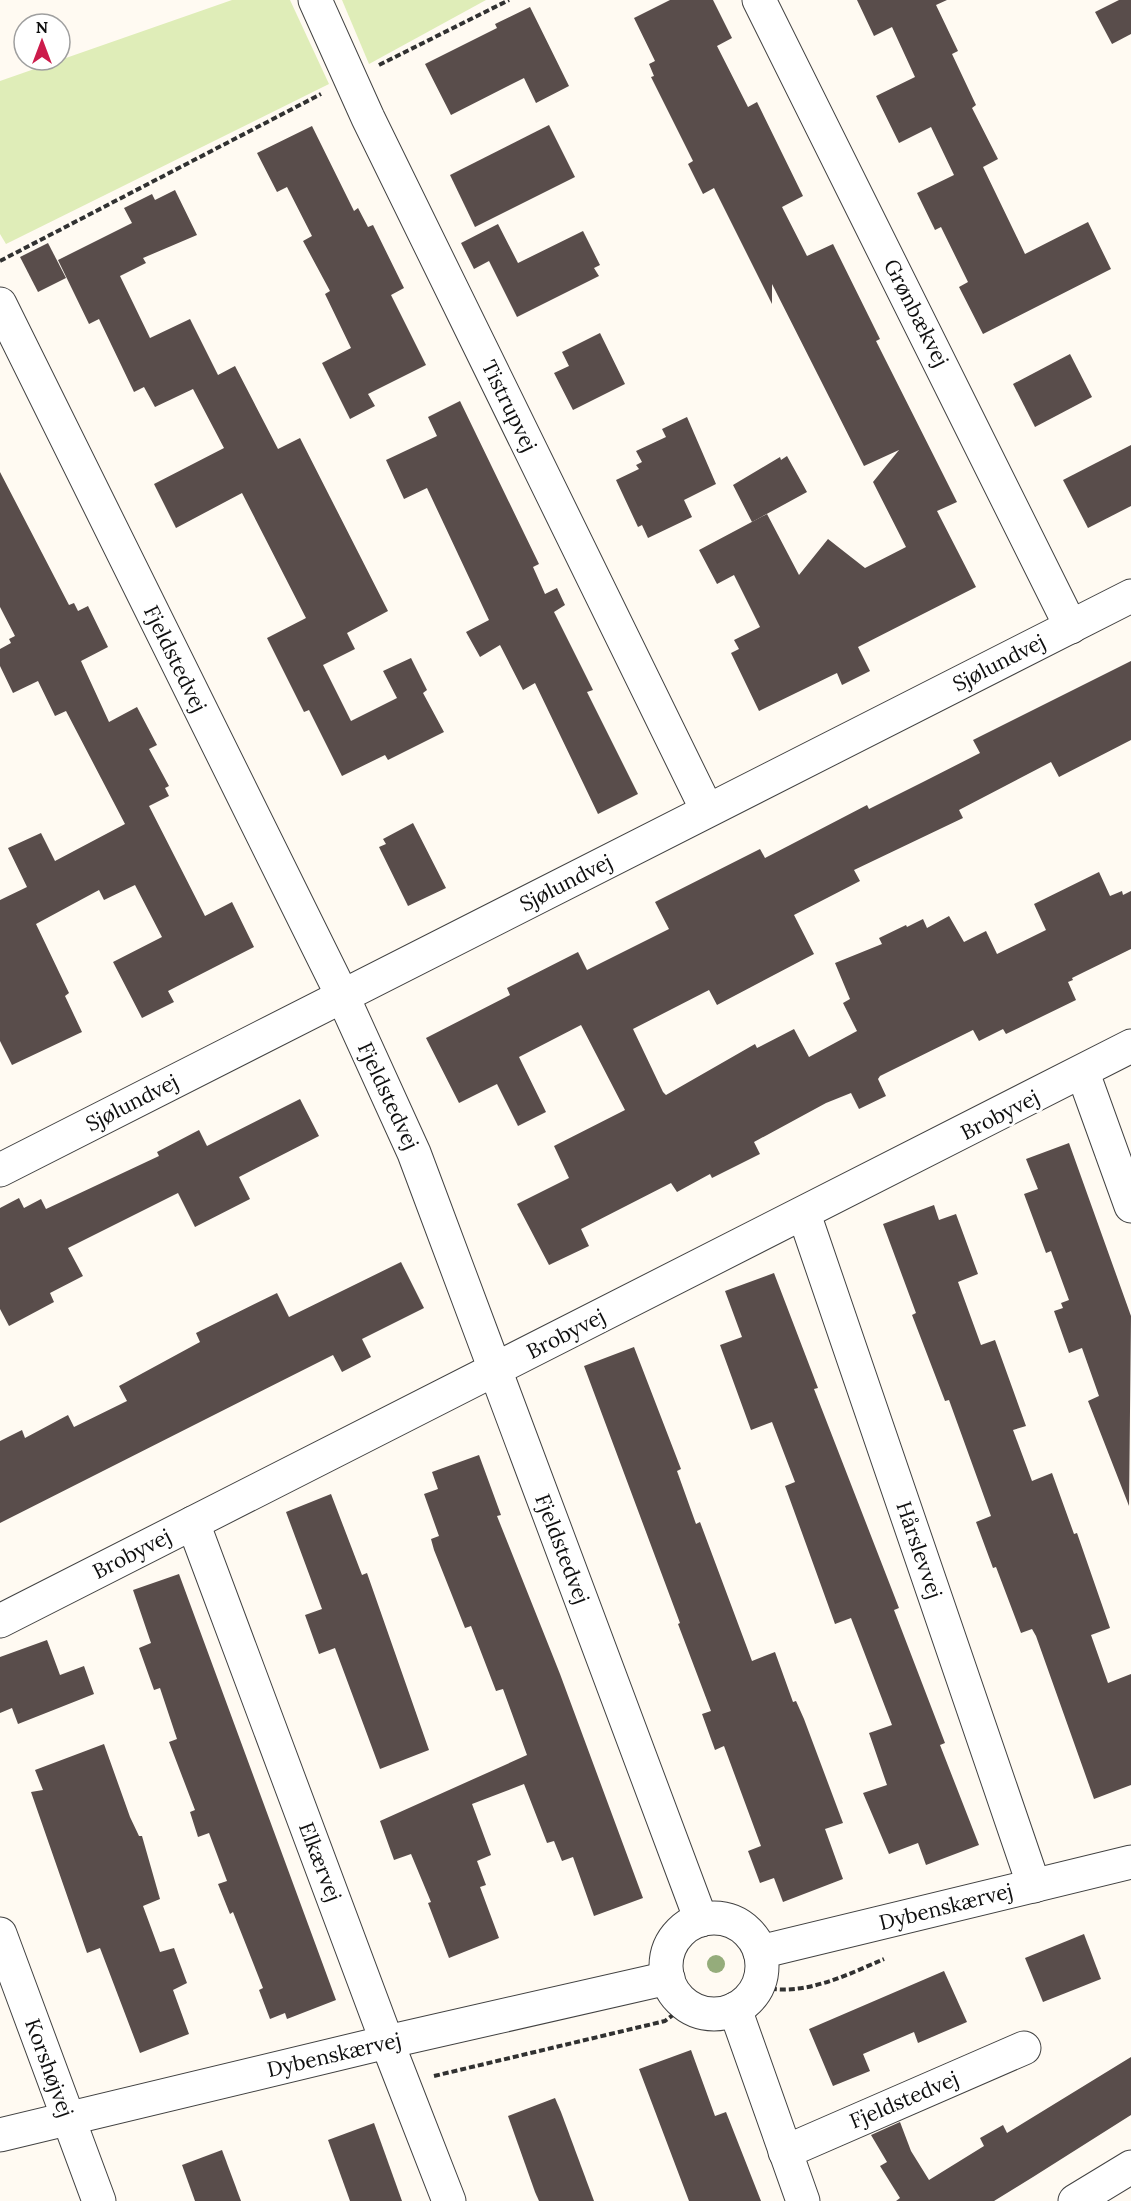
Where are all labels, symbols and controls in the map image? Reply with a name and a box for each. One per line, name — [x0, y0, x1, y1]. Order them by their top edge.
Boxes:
north arrow — [12, 12, 72, 72]
text: N — [36, 17, 48, 37]
street label: Grønbækvej — [878, 254, 955, 371]
street label: Tistrupvej — [476, 356, 543, 456]
street label: Fjeldstedvej — [138, 601, 213, 717]
street label: Sjølundvej — [948, 628, 1050, 697]
street label: Sjølundvej — [515, 848, 617, 917]
street label: Fjeldstedvej — [352, 1038, 425, 1154]
street label: Sjølundvej — [81, 1068, 183, 1137]
street label: Brobyvej — [956, 1083, 1044, 1146]
street label: Brobyvej — [522, 1302, 610, 1365]
street label: Fjeldstedvej — [529, 1490, 596, 1608]
street label: Hårslevvej — [890, 1498, 949, 1602]
street label: Brobyvej — [88, 1522, 176, 1585]
street label: Elkærvej — [293, 1818, 348, 1905]
street label: Dybenskærvej — [876, 1877, 1016, 1936]
street label: Korshøjvej — [19, 2015, 80, 2121]
street label: Dybenskærvej — [264, 2026, 404, 2083]
street label: Fjeldstedvej — [845, 2065, 962, 2135]

